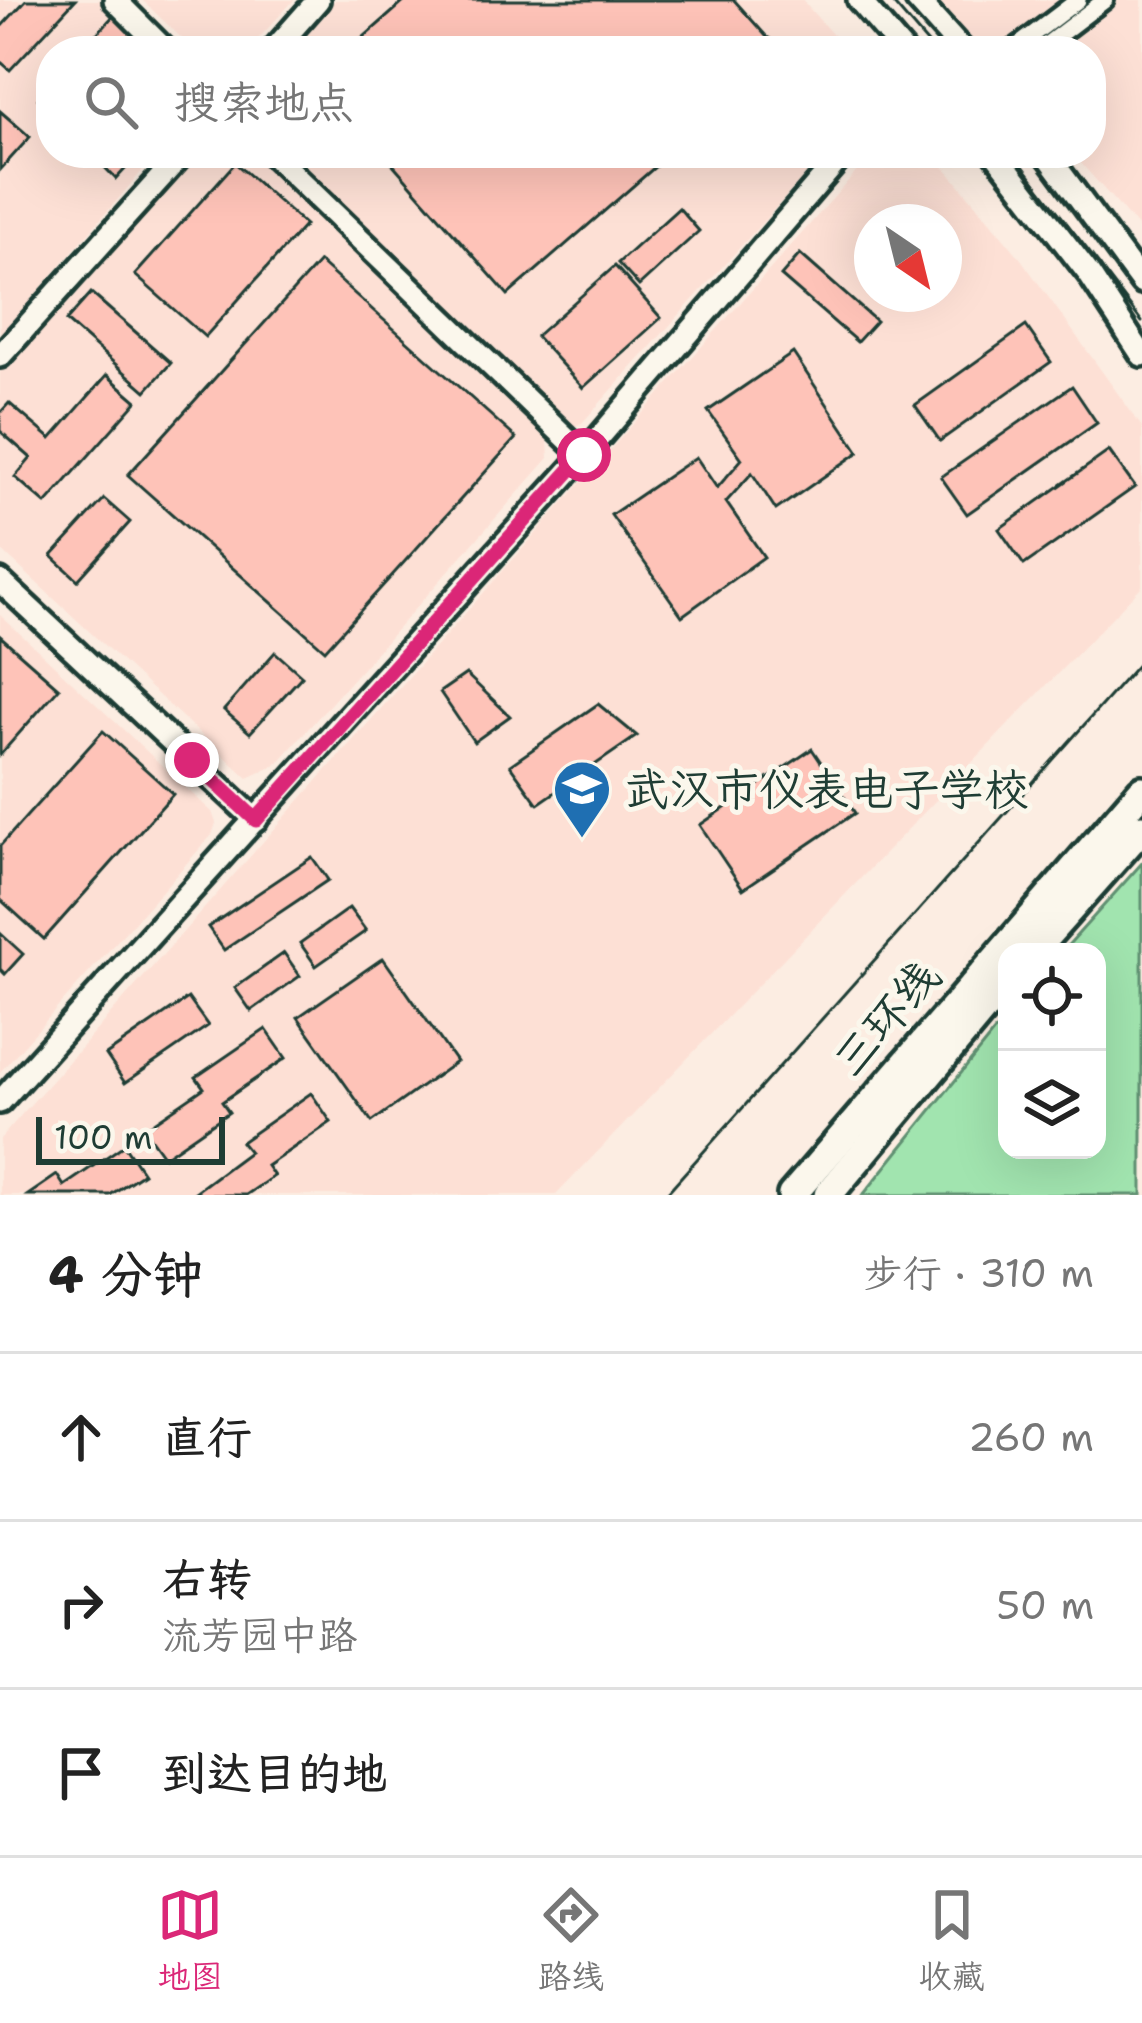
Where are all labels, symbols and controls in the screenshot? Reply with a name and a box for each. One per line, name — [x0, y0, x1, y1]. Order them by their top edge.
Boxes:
search box — [36, 36, 1106, 168]
icon: search — [78, 69, 144, 135]
text: 搜索地点 — [174, 72, 354, 132]
north arrow — [854, 204, 962, 312]
route start — [557, 428, 611, 482]
route end — [165, 733, 219, 787]
school or university icon: 武汉市仪表电子学校 — [551, 758, 613, 840]
place label: 武汉市仪表电子学校 — [624, 759, 1029, 819]
map controls — [998, 943, 1106, 1159]
button: locate — [998, 943, 1106, 1051]
street label: 三环线 — [819, 947, 953, 1089]
button: layers — [998, 1051, 1106, 1159]
scale bar — [36, 1111, 225, 1164]
text: 100 m — [54, 1115, 153, 1160]
text: 4 分钟 — [48, 1240, 203, 1308]
text: 步行 · 310 m — [864, 1247, 1094, 1299]
icon: ahead — [48, 1404, 114, 1470]
text: 直行 — [162, 1407, 252, 1467]
text: 260 m — [968, 1411, 1094, 1463]
text: 右转 — [162, 1549, 252, 1609]
icon: right — [48, 1572, 114, 1638]
text: 50 m — [996, 1579, 1094, 1631]
text: 流芳园中路 — [162, 1609, 357, 1661]
icon: arrive — [48, 1740, 114, 1806]
text: 到达目的地 — [162, 1743, 387, 1803]
tab: 地图 — [157, 1882, 223, 1999]
tab: 路线 — [538, 1882, 604, 1999]
tab: 收藏 — [919, 1882, 985, 1999]

